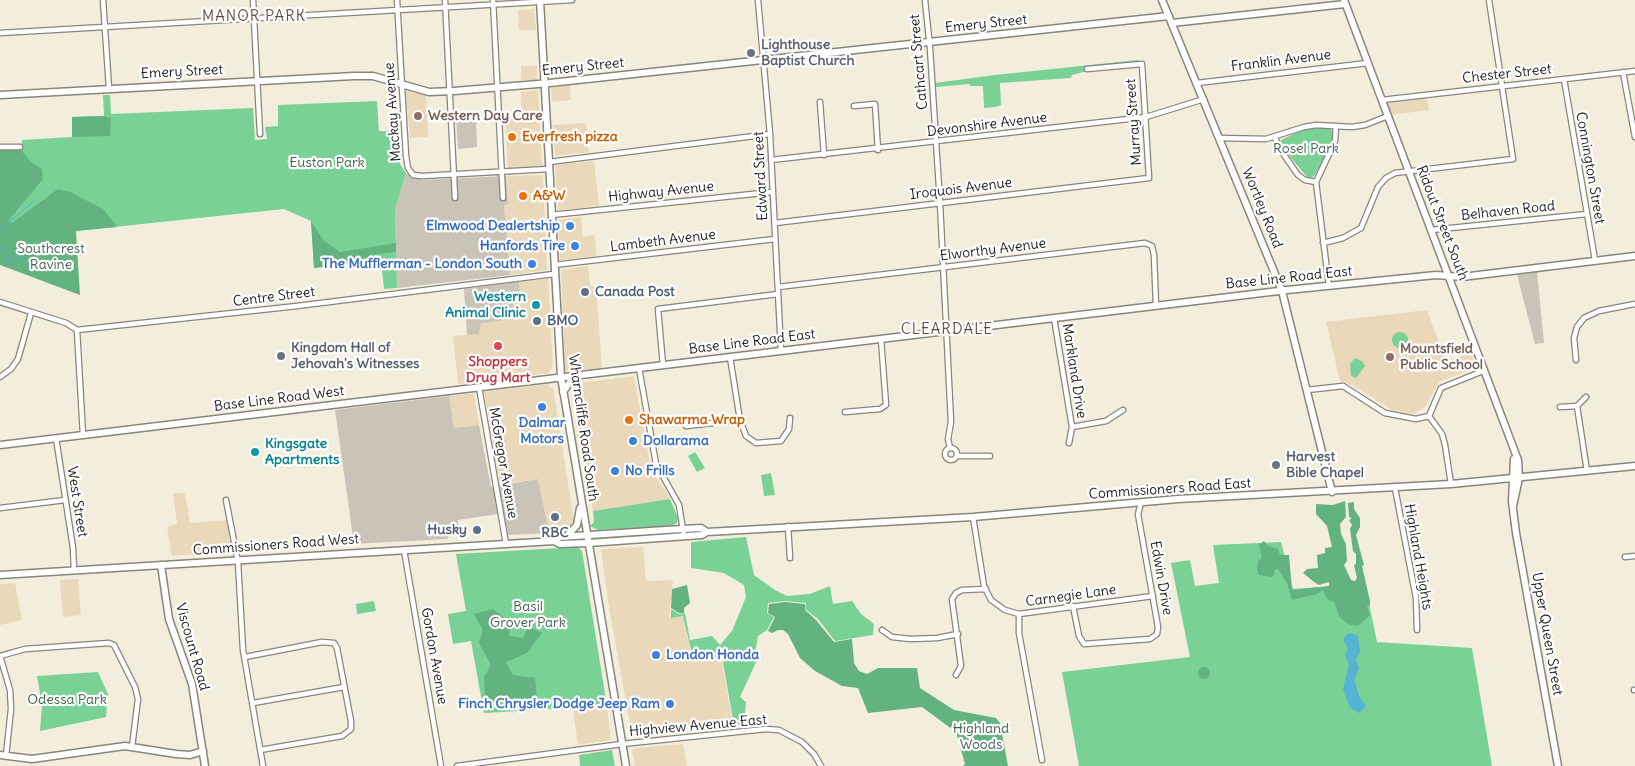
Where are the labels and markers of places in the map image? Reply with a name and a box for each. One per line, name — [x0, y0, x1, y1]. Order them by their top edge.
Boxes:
place label: Lighthouse Baptist Church — [761, 37, 855, 70]
marker: Lighthouse Baptist Church — [745, 47, 757, 59]
place label: Western Day Care — [428, 108, 542, 124]
marker: Western Day Care — [412, 110, 424, 122]
place label: Everfresh pizza — [522, 129, 618, 145]
marker: Everfresh pizza — [506, 131, 518, 143]
place label: A&W — [533, 188, 565, 204]
marker: A&W — [517, 190, 529, 202]
place label: Elmwood Dealertship — [426, 218, 560, 234]
marker: Elmwood Dealertship — [564, 220, 576, 232]
place label: Hanfords Tire — [480, 238, 565, 254]
marker: Hanfords Tire — [569, 240, 581, 252]
place label: The Mufflerman - London South — [322, 256, 522, 272]
marker: The Mufflerman - London South — [526, 258, 538, 270]
place label: Canada Post — [595, 284, 675, 300]
marker: Canada Post — [579, 286, 591, 298]
place label: Western Animal Clinic — [445, 289, 526, 322]
marker: Western Animal Clinic — [530, 299, 542, 311]
place label: BMO — [547, 313, 578, 329]
marker: BMO — [531, 315, 543, 327]
place label: Kingdom Hall of Jehovah's Witnesses — [291, 340, 419, 372]
marker: Shoppers Drug Mart — [492, 340, 504, 352]
place label: Mountsfield Public School — [1400, 341, 1483, 374]
marker: Kingdom Hall of Jehovah's Witnesses — [275, 350, 287, 362]
marker: Mountsfield Public School — [1384, 351, 1396, 363]
place label: Shoppers Drug Mart — [466, 354, 530, 387]
marker: Dalmar Motors — [536, 401, 548, 413]
place label: Shawarma Wrap — [639, 412, 745, 428]
marker: Shawarma Wrap — [623, 414, 635, 426]
place label: Dalmar Motors — [518, 415, 566, 448]
place label: Dollarama — [643, 433, 709, 449]
marker: Dollarama — [627, 435, 639, 447]
place label: Kingsgate Apartments — [265, 436, 339, 468]
marker: Kingsgate Apartments — [249, 446, 261, 458]
place label: Harvest Bible Chapel — [1286, 449, 1364, 482]
marker: Harvest Bible Chapel — [1270, 459, 1282, 471]
place label: No Frills — [625, 463, 675, 479]
marker: No Frills — [609, 465, 621, 477]
marker: RBC — [549, 511, 561, 523]
place label: Husky — [427, 522, 467, 538]
marker: Husky — [471, 524, 483, 536]
place label: RBC — [541, 525, 569, 541]
place label: London Honda — [666, 647, 759, 663]
marker: London Honda — [650, 649, 662, 661]
place label: Finch Chrysler Dodge Jeep Ram — [458, 696, 660, 712]
marker: Finch Chrysler Dodge Jeep Ram — [664, 698, 676, 710]

